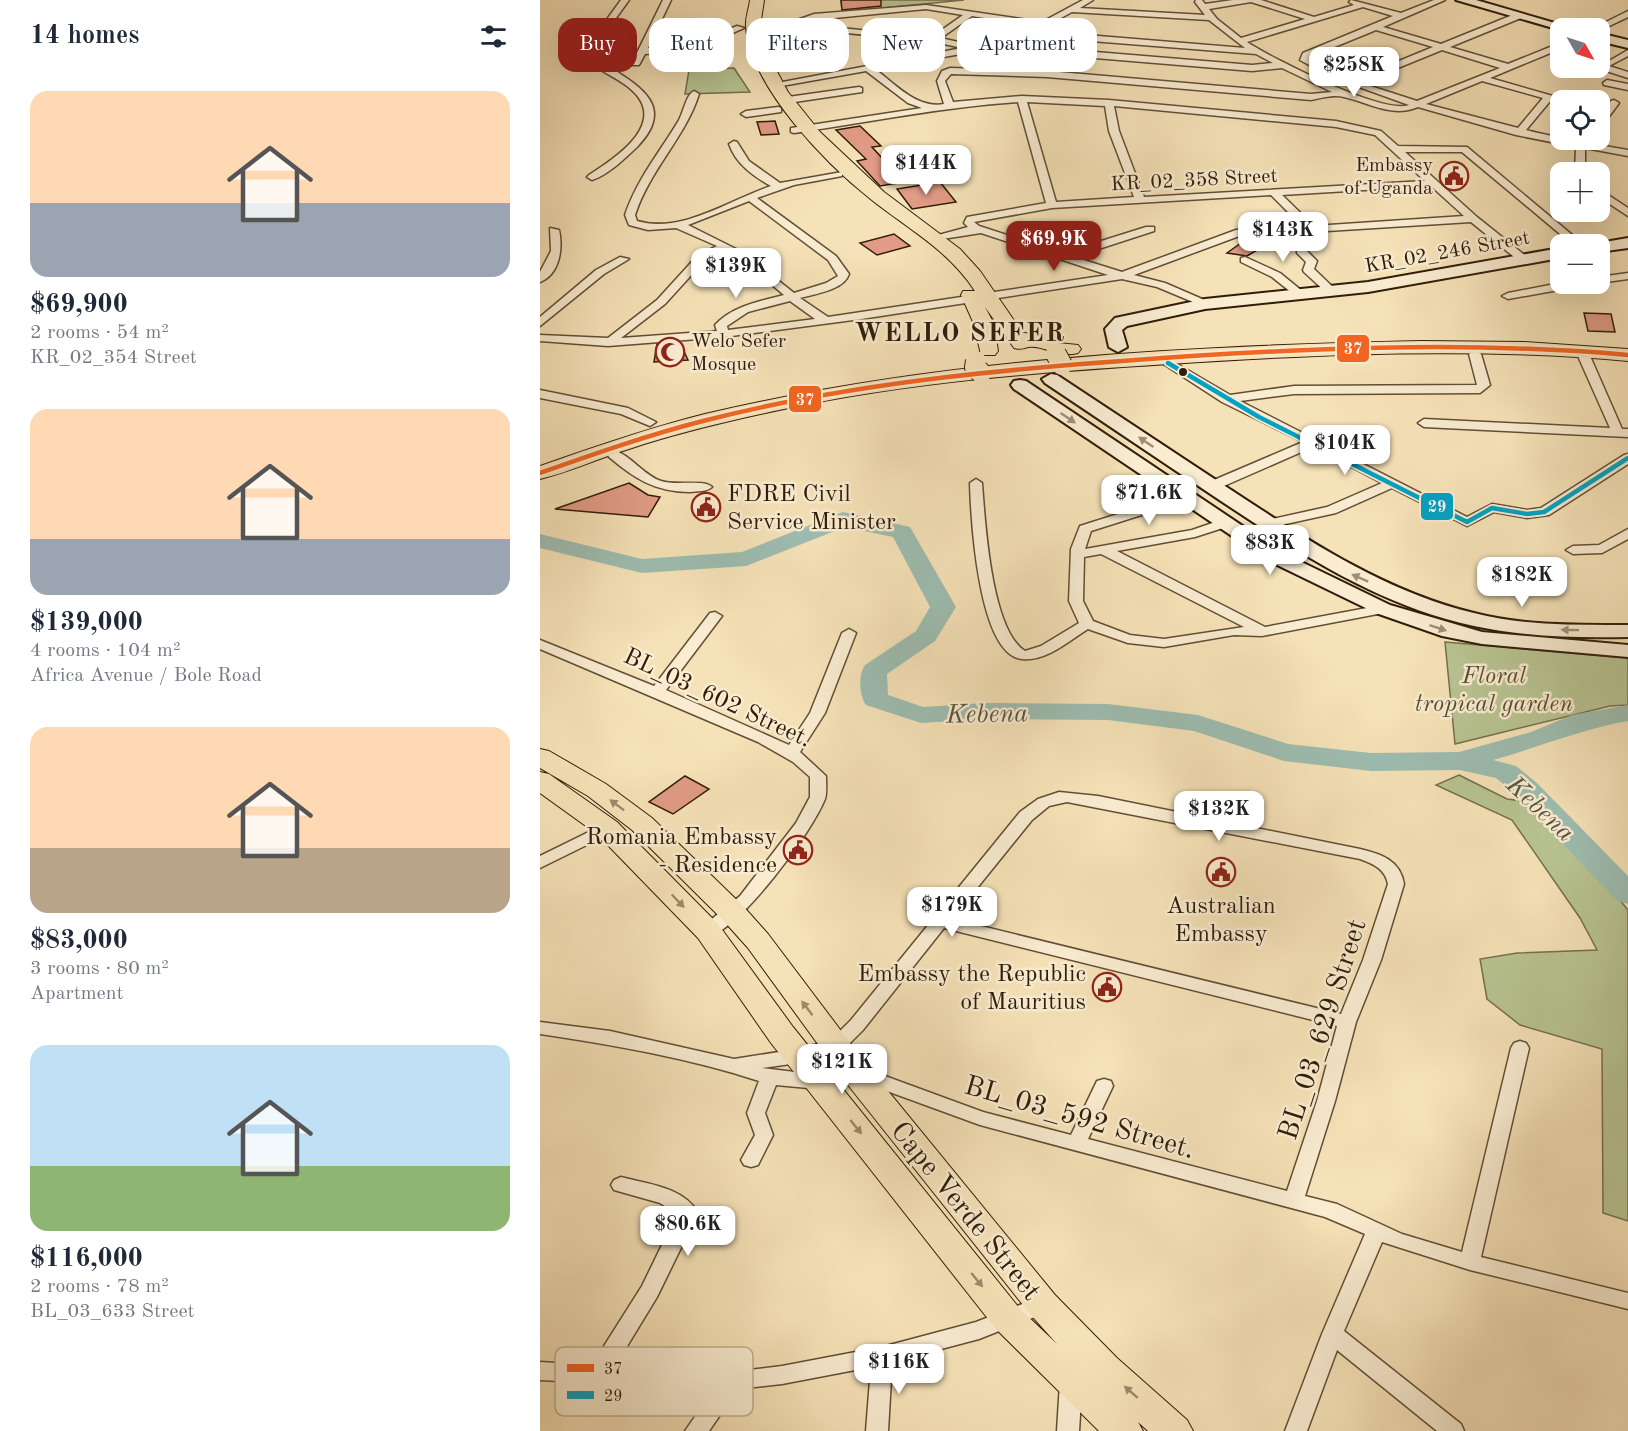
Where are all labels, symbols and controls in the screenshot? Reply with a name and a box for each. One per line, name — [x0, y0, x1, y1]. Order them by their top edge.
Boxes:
chip: Buy — [558, 18, 637, 72]
chip: Rent — [649, 18, 734, 72]
chip: Filters — [746, 18, 849, 72]
chip: New — [861, 18, 945, 72]
chip: Apartment — [957, 18, 1097, 72]
north arrow — [1550, 18, 1610, 78]
map controls — [1550, 18, 1610, 294]
icon: filters — [477, 20, 510, 53]
text: 14 homes — [30, 23, 139, 49]
pin: $258K — [1312, 47, 1396, 98]
text: $258K — [1323, 56, 1385, 76]
button: locate — [1550, 90, 1610, 150]
icon: home — [216, 130, 324, 238]
pin: $144K — [884, 145, 968, 196]
text: $144K — [895, 154, 957, 174]
place label: Embassy of Uganda — [1344, 156, 1433, 199]
public building icon: Embassy of Uganda — [1438, 160, 1470, 192]
button: + — [1550, 162, 1610, 222]
street label: KR_02_358 Street — [1110, 167, 1278, 195]
pin: $143K — [1241, 212, 1325, 263]
pin: $69.9K — [1005, 221, 1103, 272]
text: $143K — [1252, 221, 1314, 241]
street label: KR_02_246 Street — [1363, 229, 1531, 277]
text: $69.9K — [1020, 230, 1088, 250]
button: − — [1550, 234, 1610, 294]
pin: $139K — [694, 248, 778, 299]
text: $139K — [705, 257, 767, 277]
text: $69,900 — [30, 292, 128, 318]
district label: WELLO SEFER — [854, 321, 1066, 347]
text: 2 rooms · 54 m² — [30, 323, 169, 343]
place label: Welo Sefer Mosque — [691, 332, 786, 375]
line badge: 37 — [1336, 334, 1370, 363]
mosque icon: Welo Sefer Mosque — [654, 336, 686, 368]
text: 37 — [1344, 342, 1362, 358]
text: KR_02_354 Street — [30, 348, 197, 368]
unlabelled marker — [1177, 366, 1189, 378]
line badge: 37 — [788, 385, 822, 413]
text: 37 — [796, 393, 814, 409]
one-way arrow — [1059, 412, 1075, 424]
pin: $104K — [1303, 425, 1387, 476]
text: $104K — [1314, 434, 1376, 454]
one-way arrow — [1138, 437, 1154, 448]
icon: home — [216, 448, 324, 556]
pin: $71.6K — [1100, 475, 1198, 526]
place label: FDRE Civil Service Minister — [727, 483, 896, 535]
text: $71.6K — [1115, 484, 1183, 504]
public building icon: FDRE Civil Service Minister — [690, 491, 722, 523]
line badge: 29 — [1420, 492, 1454, 521]
text: 29 — [1428, 500, 1446, 516]
pin: $83K — [1234, 525, 1306, 576]
text: $83K — [1245, 534, 1295, 554]
pin: $182K — [1480, 557, 1564, 608]
text: $182K — [1491, 566, 1553, 586]
one-way arrow — [1351, 573, 1368, 582]
text: $139,000 — [30, 610, 143, 636]
one-way arrow — [1429, 623, 1447, 633]
one-way arrow — [1560, 626, 1579, 635]
text: 4 rooms · 104 m² — [30, 641, 180, 661]
street label: BL_03_602 Street. — [620, 645, 815, 753]
park label: Floral tropical garden — [1415, 665, 1573, 717]
text: Africa Avenue / Bole Road — [30, 666, 262, 686]
water label: Kebena — [945, 701, 1028, 729]
icon: home — [216, 766, 324, 874]
water label: Kebena — [1500, 771, 1579, 847]
pin: $132K — [1177, 791, 1261, 842]
one-way arrow — [610, 800, 625, 812]
text: $132K — [1188, 800, 1250, 820]
place label: Romania Embassy - Residence — [586, 826, 777, 878]
public building icon: Romania Embassy - Residence — [782, 834, 814, 866]
public building icon: Australian Embassy — [1205, 856, 1237, 888]
pin: $179K — [910, 887, 994, 938]
one-way arrow — [671, 893, 685, 907]
place label: Australian Embassy — [1166, 895, 1276, 947]
text: $179K — [921, 896, 983, 916]
street label: BL_03_629 Street — [1275, 916, 1373, 1144]
text: $83,000 — [30, 928, 128, 954]
text: 3 rooms · 80 m² — [30, 959, 169, 979]
place label: Embassy the Republic of Mauritius — [858, 963, 1086, 1015]
public building icon: Embassy the Republic of Mauritius — [1091, 971, 1123, 1003]
text: Apartment — [30, 984, 124, 1004]
one-way arrow — [801, 1001, 813, 1017]
pin: $121K — [800, 1044, 884, 1095]
text: $121K — [811, 1053, 873, 1073]
street label: BL_03_592 Street. — [961, 1073, 1198, 1165]
icon: home — [216, 1084, 324, 1192]
street label: Cape Verde Street — [884, 1117, 1045, 1306]
one-way arrow — [850, 1119, 863, 1135]
pin: $80.6K — [639, 1206, 737, 1257]
text: $80.6K — [654, 1215, 722, 1235]
text: $116,000 — [30, 1246, 143, 1272]
one-way arrow — [970, 1272, 983, 1288]
text: 2 rooms · 78 m² — [30, 1277, 169, 1297]
text: BL_03_633 Street — [30, 1302, 195, 1322]
pin: $116K — [857, 1344, 941, 1395]
legend — [555, 1347, 753, 1416]
text: $116K — [868, 1353, 930, 1373]
text: 37 — [604, 1362, 623, 1378]
one-way arrow — [1123, 1385, 1138, 1399]
text: 29 — [604, 1389, 623, 1405]

